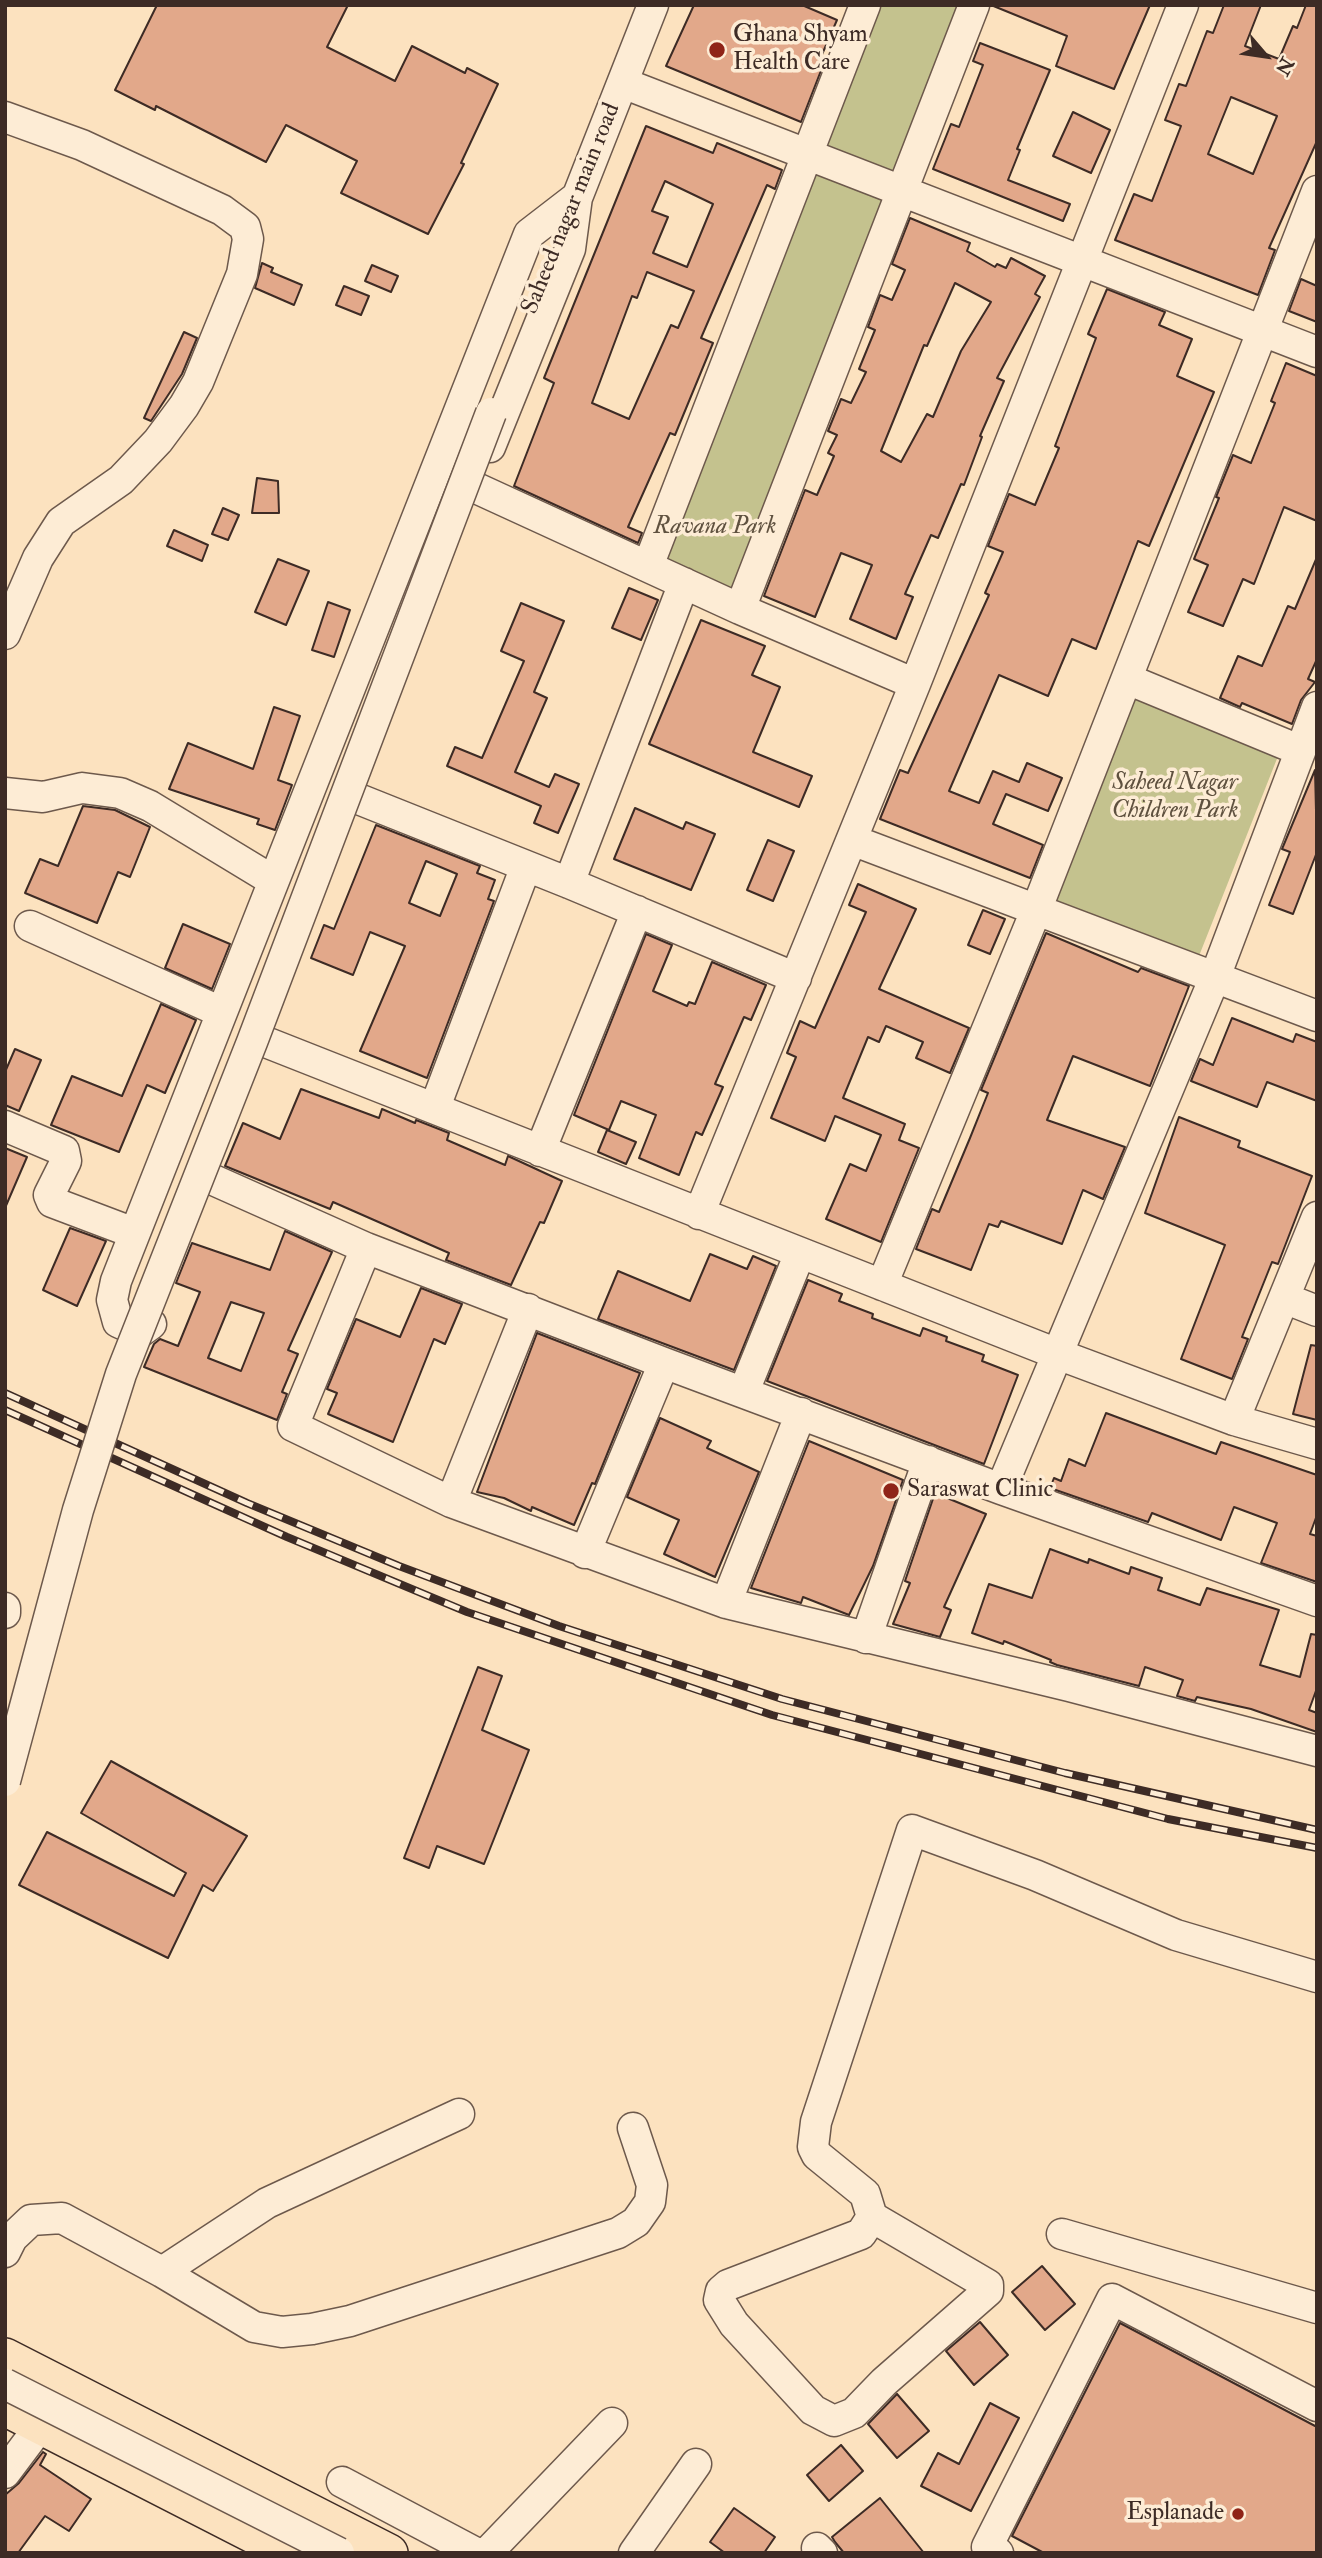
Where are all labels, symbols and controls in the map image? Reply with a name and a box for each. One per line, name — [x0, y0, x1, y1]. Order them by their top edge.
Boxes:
north arrow — [1231, 21, 1301, 91]
place label: Ghana Shyam Health Care — [733, 22, 868, 78]
marker: Ghana Shyam Health Care — [707, 40, 727, 60]
text: N — [1270, 53, 1299, 79]
street label: Saheed nagar main road — [516, 99, 628, 319]
park label: Ravana Park — [654, 514, 776, 542]
park label: Saheed Nagar Children Park — [1112, 770, 1238, 826]
place label: Saraswat Clinic — [907, 1477, 1053, 1505]
marker: Saraswat Clinic — [881, 1481, 901, 1501]
place label: Esplanade — [1126, 2500, 1224, 2528]
marker: Esplanade — [1230, 2506, 1246, 2522]

